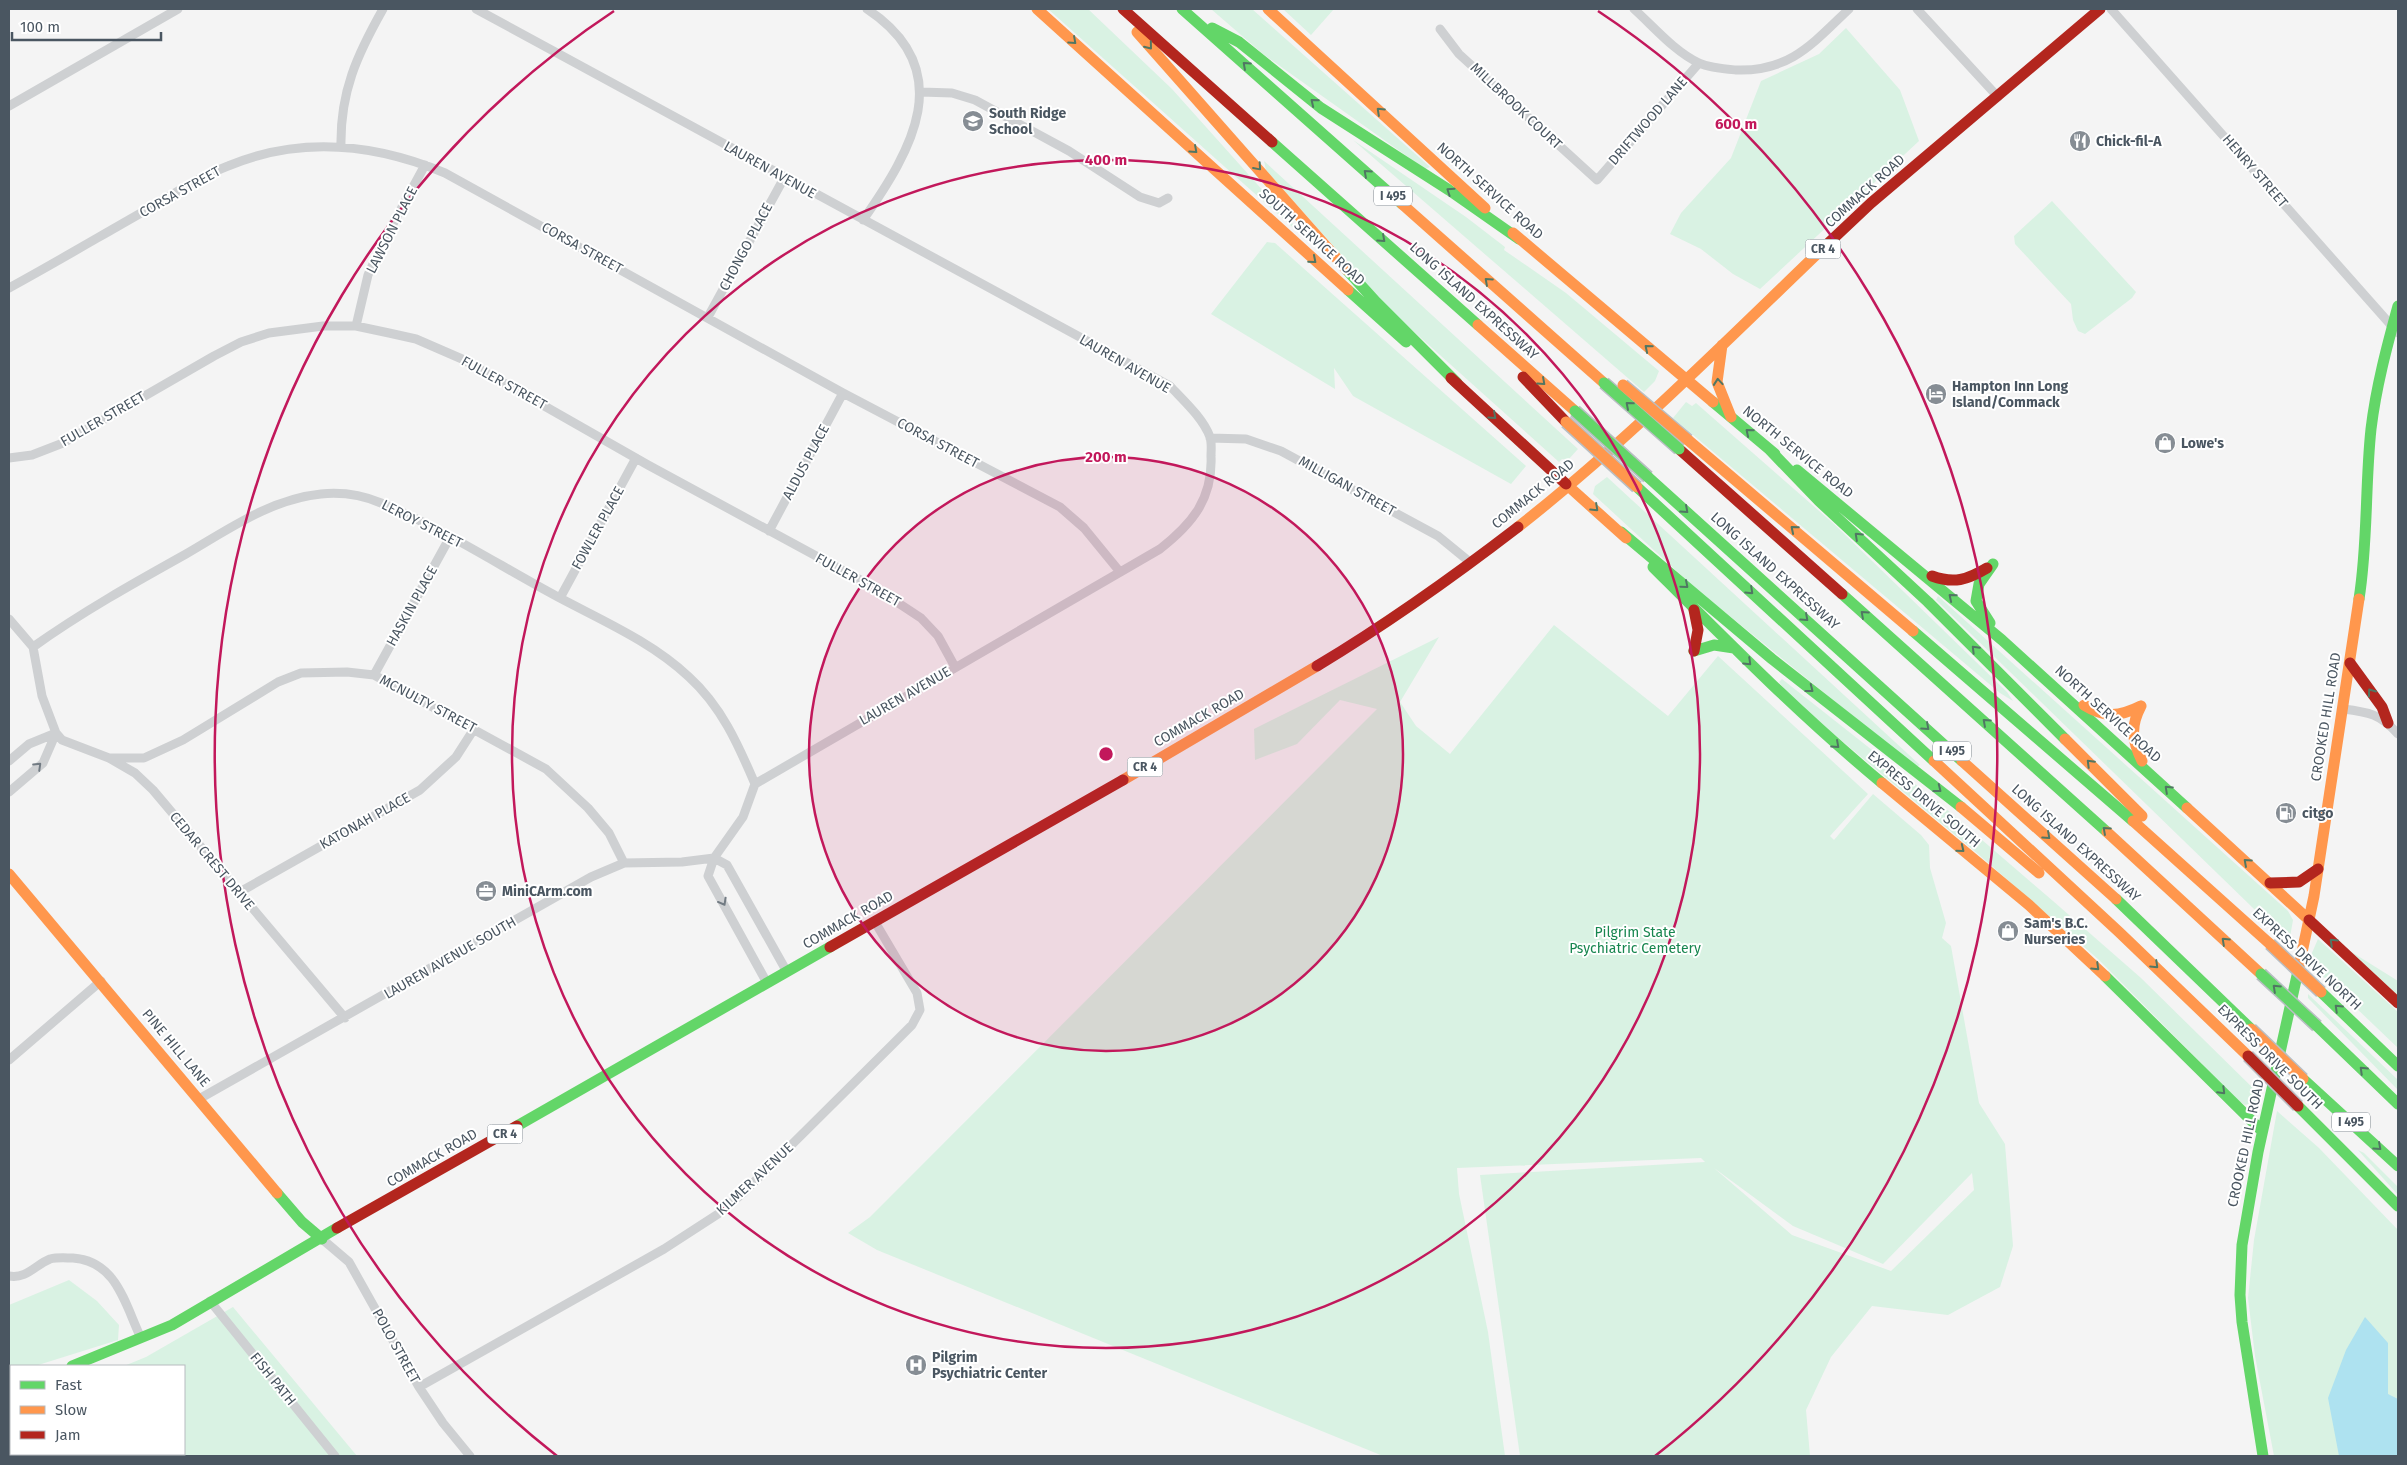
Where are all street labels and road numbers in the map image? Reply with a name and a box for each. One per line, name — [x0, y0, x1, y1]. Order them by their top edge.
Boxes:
street label: MILLBROOK COURT — [1467, 59, 1566, 153]
street label: DRIFTWOOD LANE — [1605, 73, 1691, 169]
street label: HENRY STREET — [2219, 131, 2292, 212]
street label: LAUREN AVENUE — [721, 138, 819, 202]
street label: NORTH SERVICE ROAD — [1433, 139, 1547, 243]
street label: COMMACK ROAD — [1822, 151, 1908, 231]
street label: CORSA STREET — [136, 162, 224, 221]
street label: LAWSON PLACE — [363, 184, 421, 276]
street label: SOUTH SERVICE ROAD — [1256, 185, 1368, 289]
road number: I 495 — [1374, 187, 1412, 206]
street label: CHONGO PLACE — [716, 200, 776, 294]
street label: CORSA STREET — [538, 219, 626, 278]
street label: LONG ISLAND EXPRESSWAY — [1406, 239, 1542, 364]
road number: CR 4 — [1806, 240, 1840, 258]
street label: LAUREN AVENUE — [1076, 331, 1174, 397]
street label: FULLER STREET — [458, 353, 550, 414]
street label: FULLER STREET — [58, 388, 149, 450]
street label: NORTH SERVICE ROAD — [1739, 402, 1857, 502]
street label: CORSA STREET — [894, 414, 982, 472]
street label: ALDUS PLACE — [779, 421, 833, 503]
street label: MILLIGAN STREET — [1295, 452, 1399, 520]
street label: COMMACK ROAD — [1488, 455, 1578, 533]
street label: FOWLER PLACE — [568, 483, 628, 573]
street label: LEROY STREET — [379, 496, 466, 552]
street label: LONG ISLAND EXPRESSWAY — [1707, 509, 1843, 634]
street label: FULLER STREET — [812, 550, 904, 611]
street label: HASKIN PLACE — [383, 563, 441, 649]
street label: CROOKED HILL ROAD — [2307, 651, 2345, 783]
street label: NORTH SERVICE ROAD — [2051, 662, 2165, 766]
street label: LAUREN AVENUE — [856, 663, 954, 729]
street label: MCNULTY STREET — [377, 671, 480, 737]
street label: COMMACK ROAD — [1151, 685, 1247, 751]
road number: I 495 — [1933, 741, 1971, 760]
street label: EXPRESS DRIVE SOUTH — [1864, 747, 1984, 851]
road number: CR 4 — [1128, 758, 1162, 776]
street label: LONG ISLAND EXPRESSWAY — [2008, 781, 2144, 906]
street label: KATONAH PLACE — [317, 789, 413, 853]
street label: CEDAR CREST DRIVE — [166, 808, 258, 914]
street label: COMMACK ROAD — [800, 887, 896, 953]
street label: EXPRESS DRIVE NORTH — [2249, 904, 2365, 1014]
street label: LAUREN AVENUE SOUTH — [381, 913, 519, 1003]
street label: EXPRESS DRIVE SOUTH — [2214, 1001, 2326, 1113]
street label: PINE HILL LANE — [139, 1006, 213, 1090]
street label: CROOKED HILL ROAD — [2224, 1078, 2268, 1208]
road number: I 495 — [2332, 1112, 2370, 1132]
road number: CR 4 — [488, 1124, 522, 1144]
street label: COMMACK ROAD — [384, 1125, 480, 1191]
street label: KILMER AVENUE — [713, 1139, 797, 1219]
street label: POLO STREET — [368, 1306, 424, 1387]
street label: FISH PATH — [246, 1349, 300, 1409]

